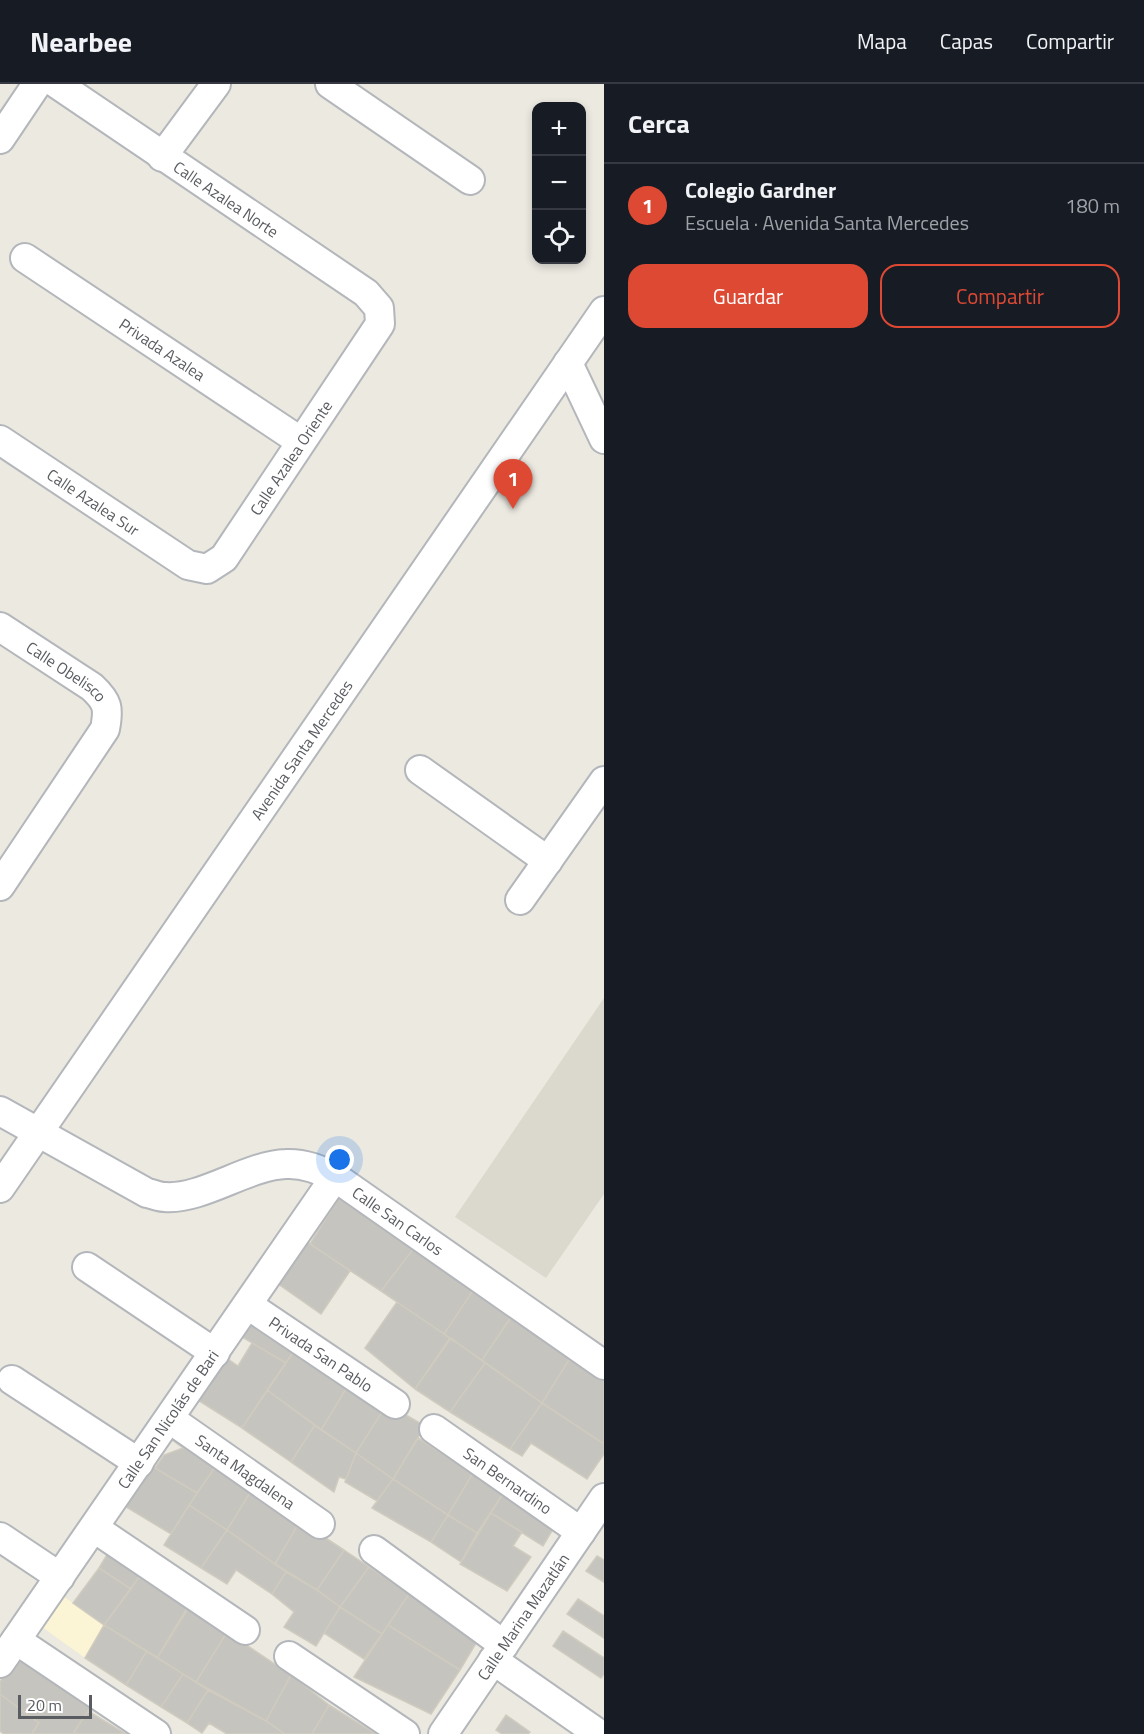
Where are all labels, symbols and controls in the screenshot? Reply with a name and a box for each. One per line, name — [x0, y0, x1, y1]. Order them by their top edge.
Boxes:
text: Nearbee — [30, 20, 132, 63]
text: Mapa — [857, 25, 907, 57]
text: Capas — [940, 25, 993, 57]
text: Compartir — [1026, 25, 1114, 57]
map controls — [532, 102, 586, 264]
button: + — [532, 102, 586, 156]
text: Cerca — [628, 104, 690, 143]
street label: Calle Azalea Norte — [169, 155, 283, 243]
button: − — [532, 156, 586, 210]
text: Colegio Gardner — [685, 173, 836, 207]
text: 1 — [642, 190, 653, 221]
text: 180 m — [1065, 190, 1120, 221]
text: Escuela · Avenida Santa Mercedes — [685, 207, 969, 238]
button: locate — [532, 210, 586, 264]
button: Guardar — [628, 264, 868, 328]
button: Compartir — [880, 264, 1120, 328]
street label: Privada Azalea — [115, 312, 210, 387]
street label: Calle Azalea Oriente — [244, 395, 338, 520]
pin: 1 — [494, 460, 532, 509]
street label: Calle Azalea Sur — [42, 462, 145, 542]
street label: Calle Obelisco — [22, 635, 113, 707]
street label: Avenida Santa Mercedes — [245, 675, 359, 825]
your location — [325, 1145, 354, 1174]
street label: Calle San Carlos — [347, 1181, 448, 1261]
street label: Privada San Pablo — [264, 1310, 378, 1398]
street label: Calle San Nicolás de Bari — [112, 1345, 224, 1494]
street label: Santa Magdalena — [191, 1428, 300, 1515]
street label: San Bernardino — [459, 1441, 557, 1520]
street label: Calle Marina Mazatlán — [471, 1548, 575, 1685]
scale bar — [18, 1692, 92, 1720]
text: 20 m — [27, 1693, 62, 1717]

